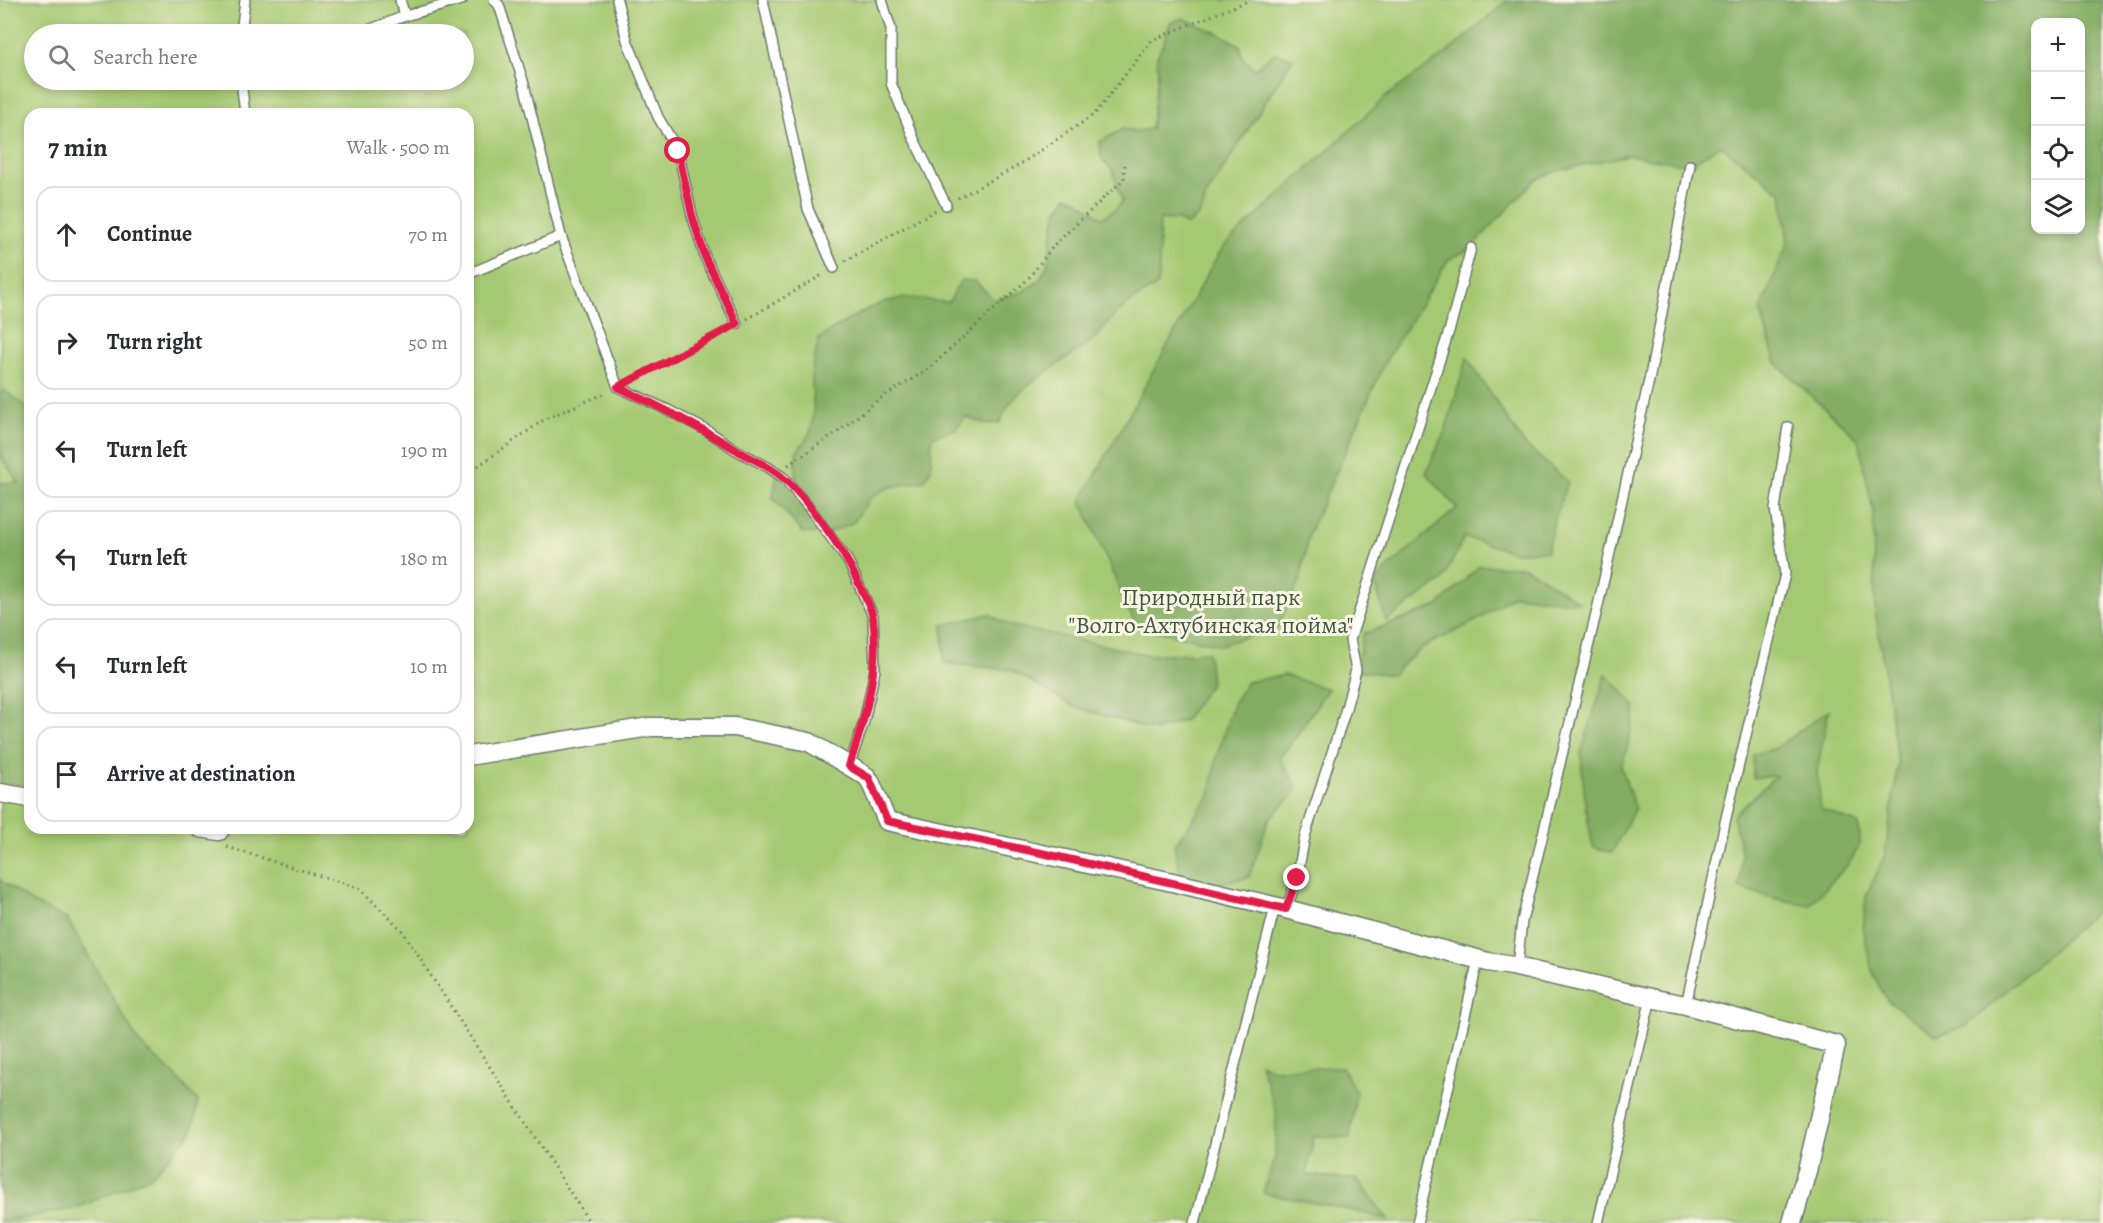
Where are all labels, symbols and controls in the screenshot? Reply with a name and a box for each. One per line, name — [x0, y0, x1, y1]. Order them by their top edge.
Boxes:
map controls — [2031, 18, 2085, 234]
button: + — [2031, 18, 2085, 72]
search box — [24, 24, 474, 90]
icon: search — [45, 41, 78, 74]
text: Search here — [93, 42, 198, 72]
button: − — [2031, 72, 2085, 126]
button: locate — [2031, 126, 2085, 180]
text: 7 min — [48, 130, 108, 165]
text: Walk · 500 m — [346, 134, 450, 161]
route start — [664, 137, 690, 163]
button: layers — [2031, 180, 2085, 234]
icon: ahead — [50, 218, 83, 251]
text: Continue — [107, 219, 192, 249]
text: 70 m — [408, 221, 448, 248]
icon: right — [50, 326, 83, 359]
text: Turn right — [107, 327, 203, 357]
text: 50 m — [408, 329, 448, 356]
icon: left — [50, 434, 83, 467]
text: Turn left — [107, 435, 187, 465]
text: 190 m — [401, 437, 448, 464]
icon: left — [50, 542, 83, 575]
text: Turn left — [107, 543, 187, 573]
text: 180 m — [400, 545, 448, 572]
park label: Природный парк "Волго-Ахтубинская пойма" — [1068, 581, 1354, 641]
icon: left — [50, 650, 83, 683]
text: Turn left — [107, 651, 187, 681]
text: 10 m — [410, 653, 448, 680]
icon: arrive — [50, 758, 83, 791]
text: Arrive at destination — [107, 759, 296, 789]
route end — [1283, 864, 1309, 890]

